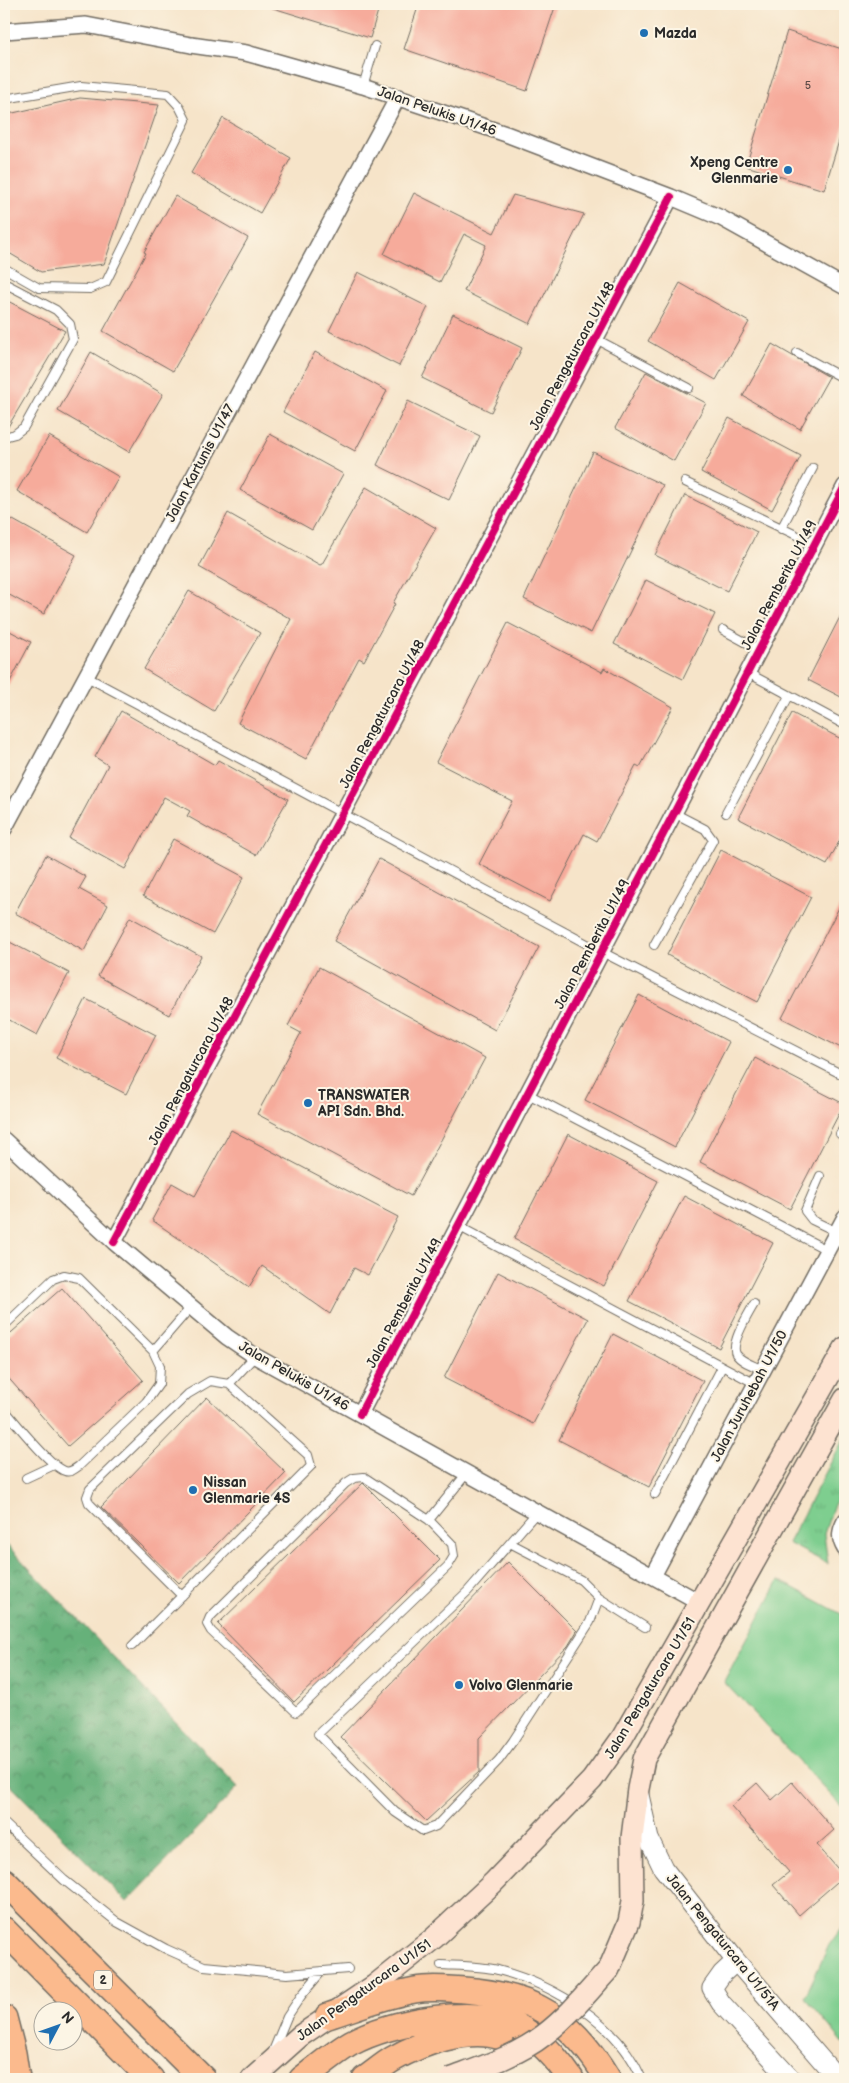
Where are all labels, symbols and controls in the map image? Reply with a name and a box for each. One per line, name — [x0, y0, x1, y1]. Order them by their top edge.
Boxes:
place label: Mazda — [654, 25, 697, 42]
marker: Mazda — [638, 27, 650, 39]
house number: 5 — [805, 79, 811, 92]
street label: Jalan Pelukis U1/46 — [375, 83, 499, 140]
place label: Xpeng Centre Glenmarie — [690, 154, 778, 187]
marker: Xpeng Centre Glenmarie — [782, 164, 794, 176]
street label: Jalan Pengaturcara U1/48 — [526, 279, 618, 433]
street label: Jalan Kartunis U1/47 — [162, 401, 238, 525]
street label: Jalan Pemberita U1/49 — [738, 517, 820, 653]
street label: Jalan Pengaturcara U1/48 — [336, 637, 428, 791]
street label: Jalan Pemberita U1/49 — [551, 876, 633, 1012]
street label: Jalan Pengaturcara U1/48 — [145, 994, 237, 1148]
place label: TRANSWATER API Sdn. Bhd. — [317, 1087, 410, 1120]
marker: TRANSWATER API Sdn. Bhd. — [302, 1097, 314, 1109]
street label: Jalan Pemberita U1/49 — [363, 1235, 445, 1371]
street label: Jalan Juruhebah U1/50 — [707, 1327, 791, 1465]
street label: Jalan Pelukis U1/46 — [236, 1337, 353, 1415]
place label: Nissan Glenmarie 4S — [203, 1474, 291, 1507]
marker: Nissan Glenmarie 4S — [187, 1484, 199, 1496]
street label: Jalan Pengaturcara U1/51 — [601, 1614, 699, 1762]
place label: Volvo Glenmarie — [469, 1677, 573, 1694]
marker: Volvo Glenmarie — [453, 1679, 465, 1691]
street label: Jalan Pengaturcara U1/51A — [663, 1870, 784, 2014]
street label: Jalan Pengaturcara U1/51 — [293, 1935, 435, 2045]
road number: 2 — [94, 1970, 112, 1990]
north arrow — [32, 2000, 82, 2050]
text: N — [58, 2008, 77, 2027]

